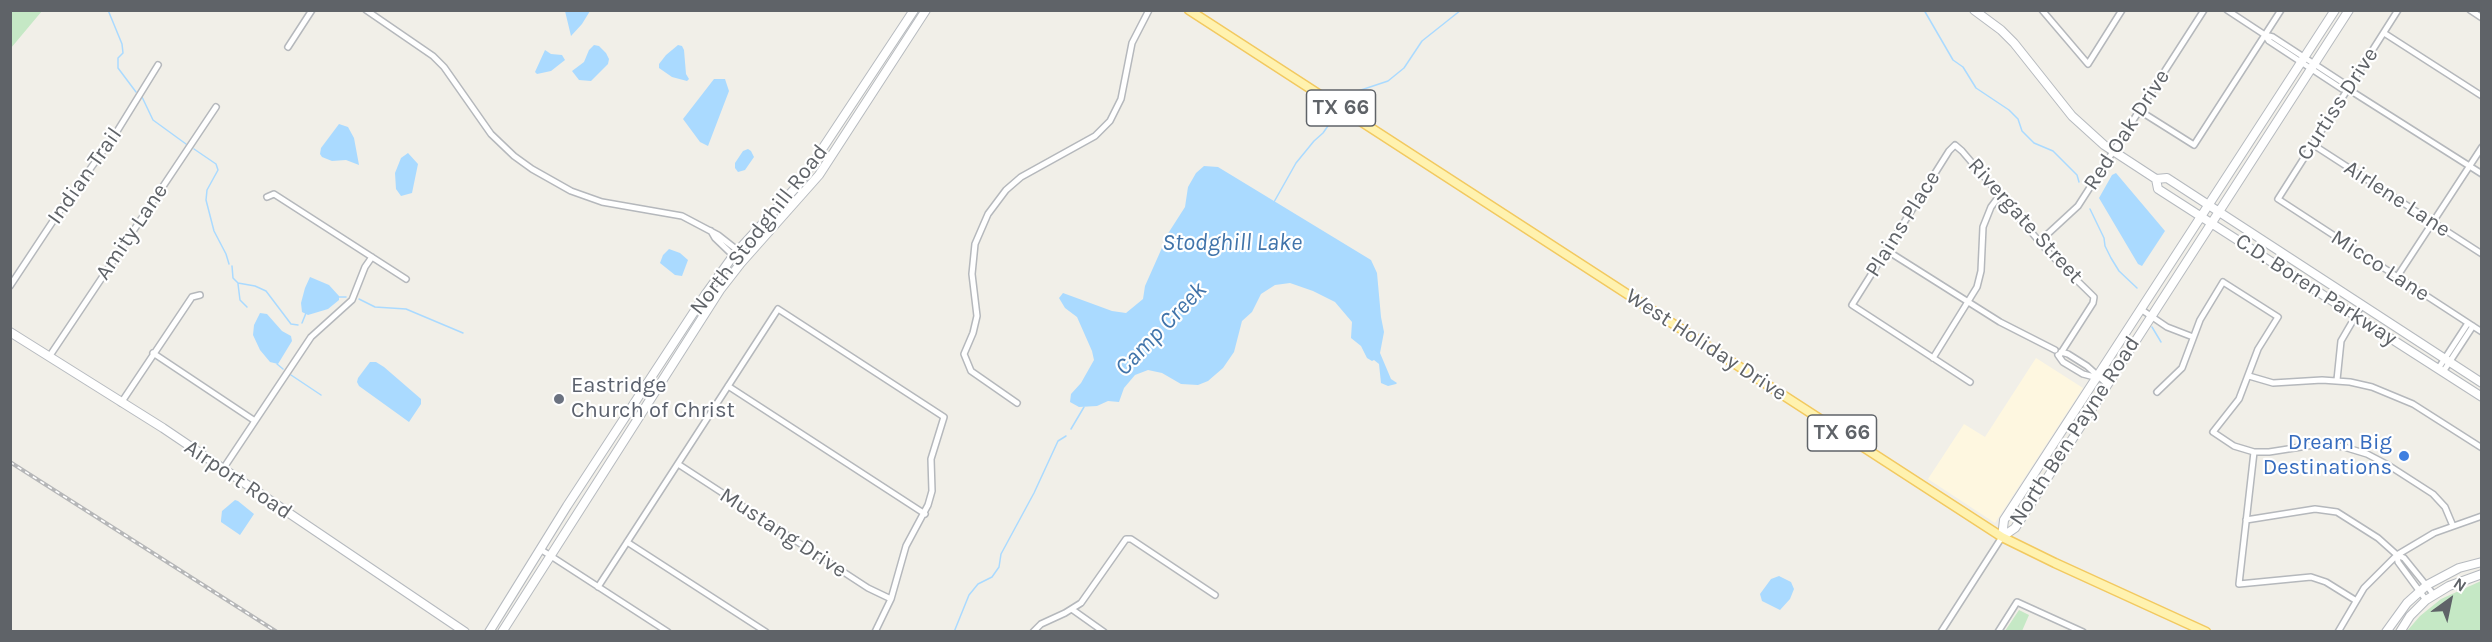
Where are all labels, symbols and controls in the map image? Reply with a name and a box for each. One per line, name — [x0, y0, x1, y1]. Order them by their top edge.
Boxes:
street label: Curtiss Drive — [2292, 43, 2384, 165]
street label: Red Oak Drive — [2078, 65, 2176, 195]
road number: TX 66 — [1306, 90, 1376, 126]
street label: Indian Trail — [42, 123, 128, 229]
street label: North Stodghill Road — [684, 140, 834, 320]
street label: Rivergate Street — [1962, 153, 2088, 289]
street label: Airlene Lane — [2339, 155, 2455, 243]
street label: Plains Place — [1860, 166, 1946, 282]
street label: Amity Lane — [90, 179, 174, 285]
street label: Micco Lane — [2326, 224, 2434, 308]
street label: C.D. Boren Parkway — [2230, 228, 2402, 352]
water label: Stodghill Lake — [1162, 229, 1302, 257]
water label: Camp Creek — [1109, 276, 1213, 382]
street label: West Holiday Drive — [1620, 283, 1792, 407]
street label: North Ben Payne Road — [2004, 331, 2146, 531]
place label: Eastridge Church of Christ — [571, 373, 735, 424]
marker: Eastridge Church of Christ — [552, 392, 566, 406]
road number: TX 66 — [1808, 415, 1876, 451]
place label: Dream Big Destinations — [2263, 430, 2392, 482]
street label: Airport Road — [179, 434, 297, 526]
marker: Dream Big Destinations — [2397, 449, 2411, 463]
street label: Mustang Drive — [715, 482, 851, 584]
north arrow — [2420, 570, 2480, 630]
text: N — [2450, 573, 2470, 596]

